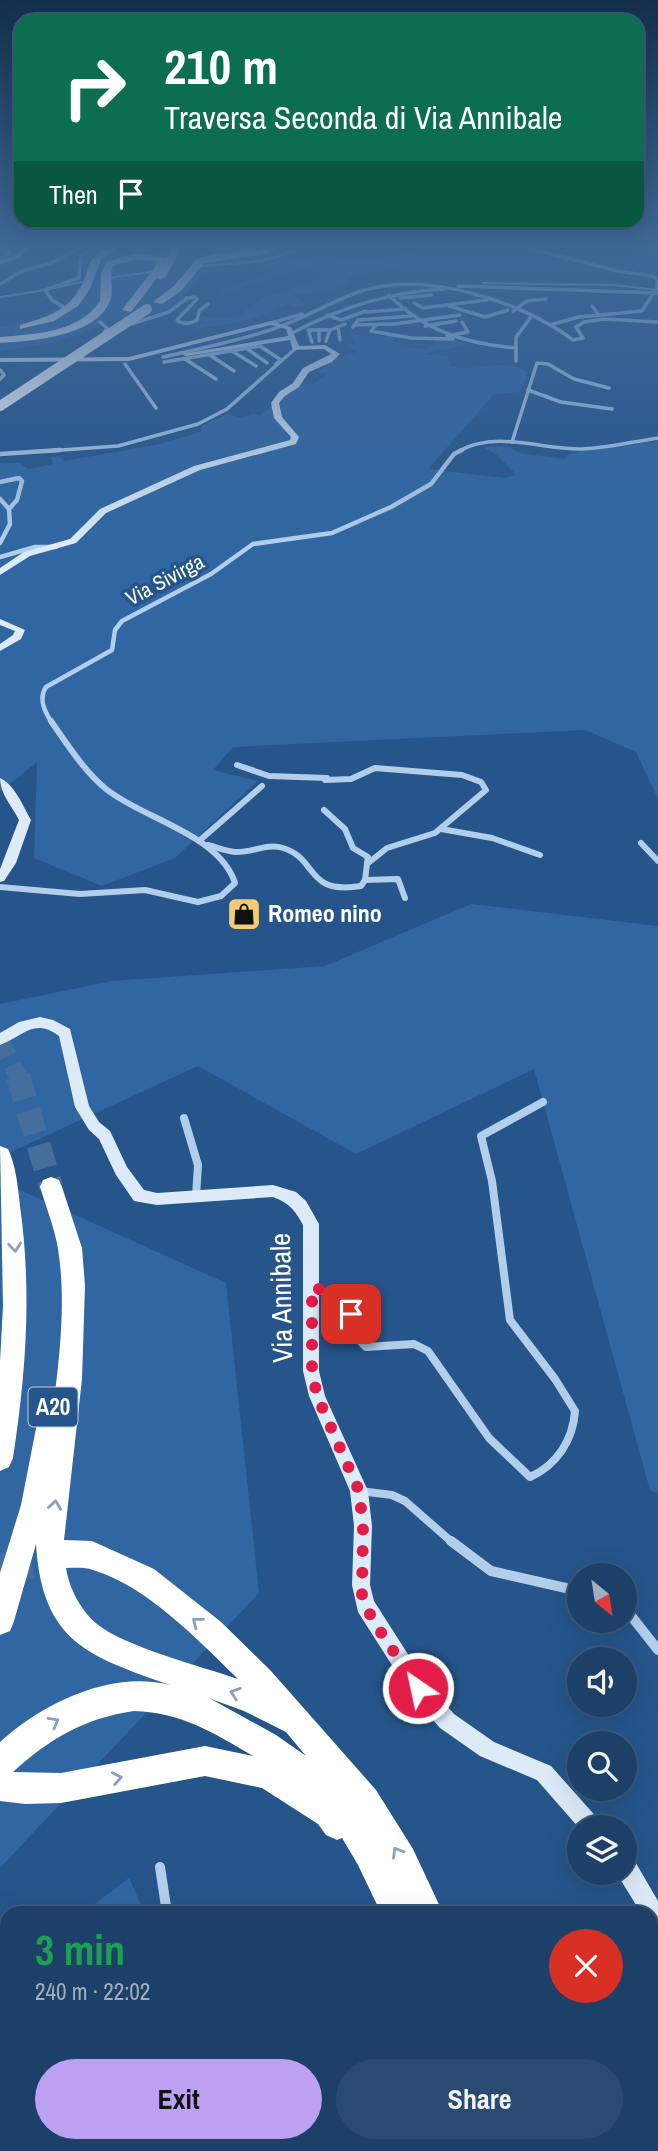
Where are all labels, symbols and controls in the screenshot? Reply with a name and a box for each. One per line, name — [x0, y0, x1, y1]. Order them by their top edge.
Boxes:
text: 210 m — [164, 33, 278, 99]
icon: right — [49, 42, 140, 133]
text: Traversa Seconda di Via Annibale — [164, 96, 562, 139]
icon: arrive — [112, 175, 150, 213]
text: Then — [49, 177, 98, 212]
street label: Via Sivirga — [120, 547, 209, 612]
shop icon: Romeo nino — [225, 895, 263, 933]
place label: Romeo nino — [268, 897, 382, 929]
street label: Via Annibale — [261, 1233, 301, 1363]
one-way arrow — [7, 1242, 22, 1253]
pin — [321, 1284, 381, 1344]
icon: arrive — [332, 1295, 370, 1333]
road number: A20 — [28, 1388, 78, 1426]
one-way arrow — [47, 1499, 62, 1511]
north arrow — [567, 1563, 637, 1633]
map controls — [567, 1563, 637, 1885]
one-way arrow — [193, 1617, 205, 1630]
button: sound — [567, 1647, 637, 1717]
position arrow — [381, 1651, 455, 1725]
one-way arrow — [230, 1687, 242, 1701]
one-way arrow — [47, 1717, 60, 1730]
button: search — [567, 1731, 637, 1801]
one-way arrow — [111, 1772, 123, 1787]
button: layers — [567, 1815, 637, 1885]
one-way arrow — [392, 1846, 405, 1859]
text: 3 min — [35, 1922, 125, 1978]
button: close — [549, 1929, 623, 2003]
text: 240 m · 22:02 — [35, 1976, 150, 2007]
button: Exit — [35, 2059, 322, 2139]
button: Share — [336, 2059, 623, 2139]

